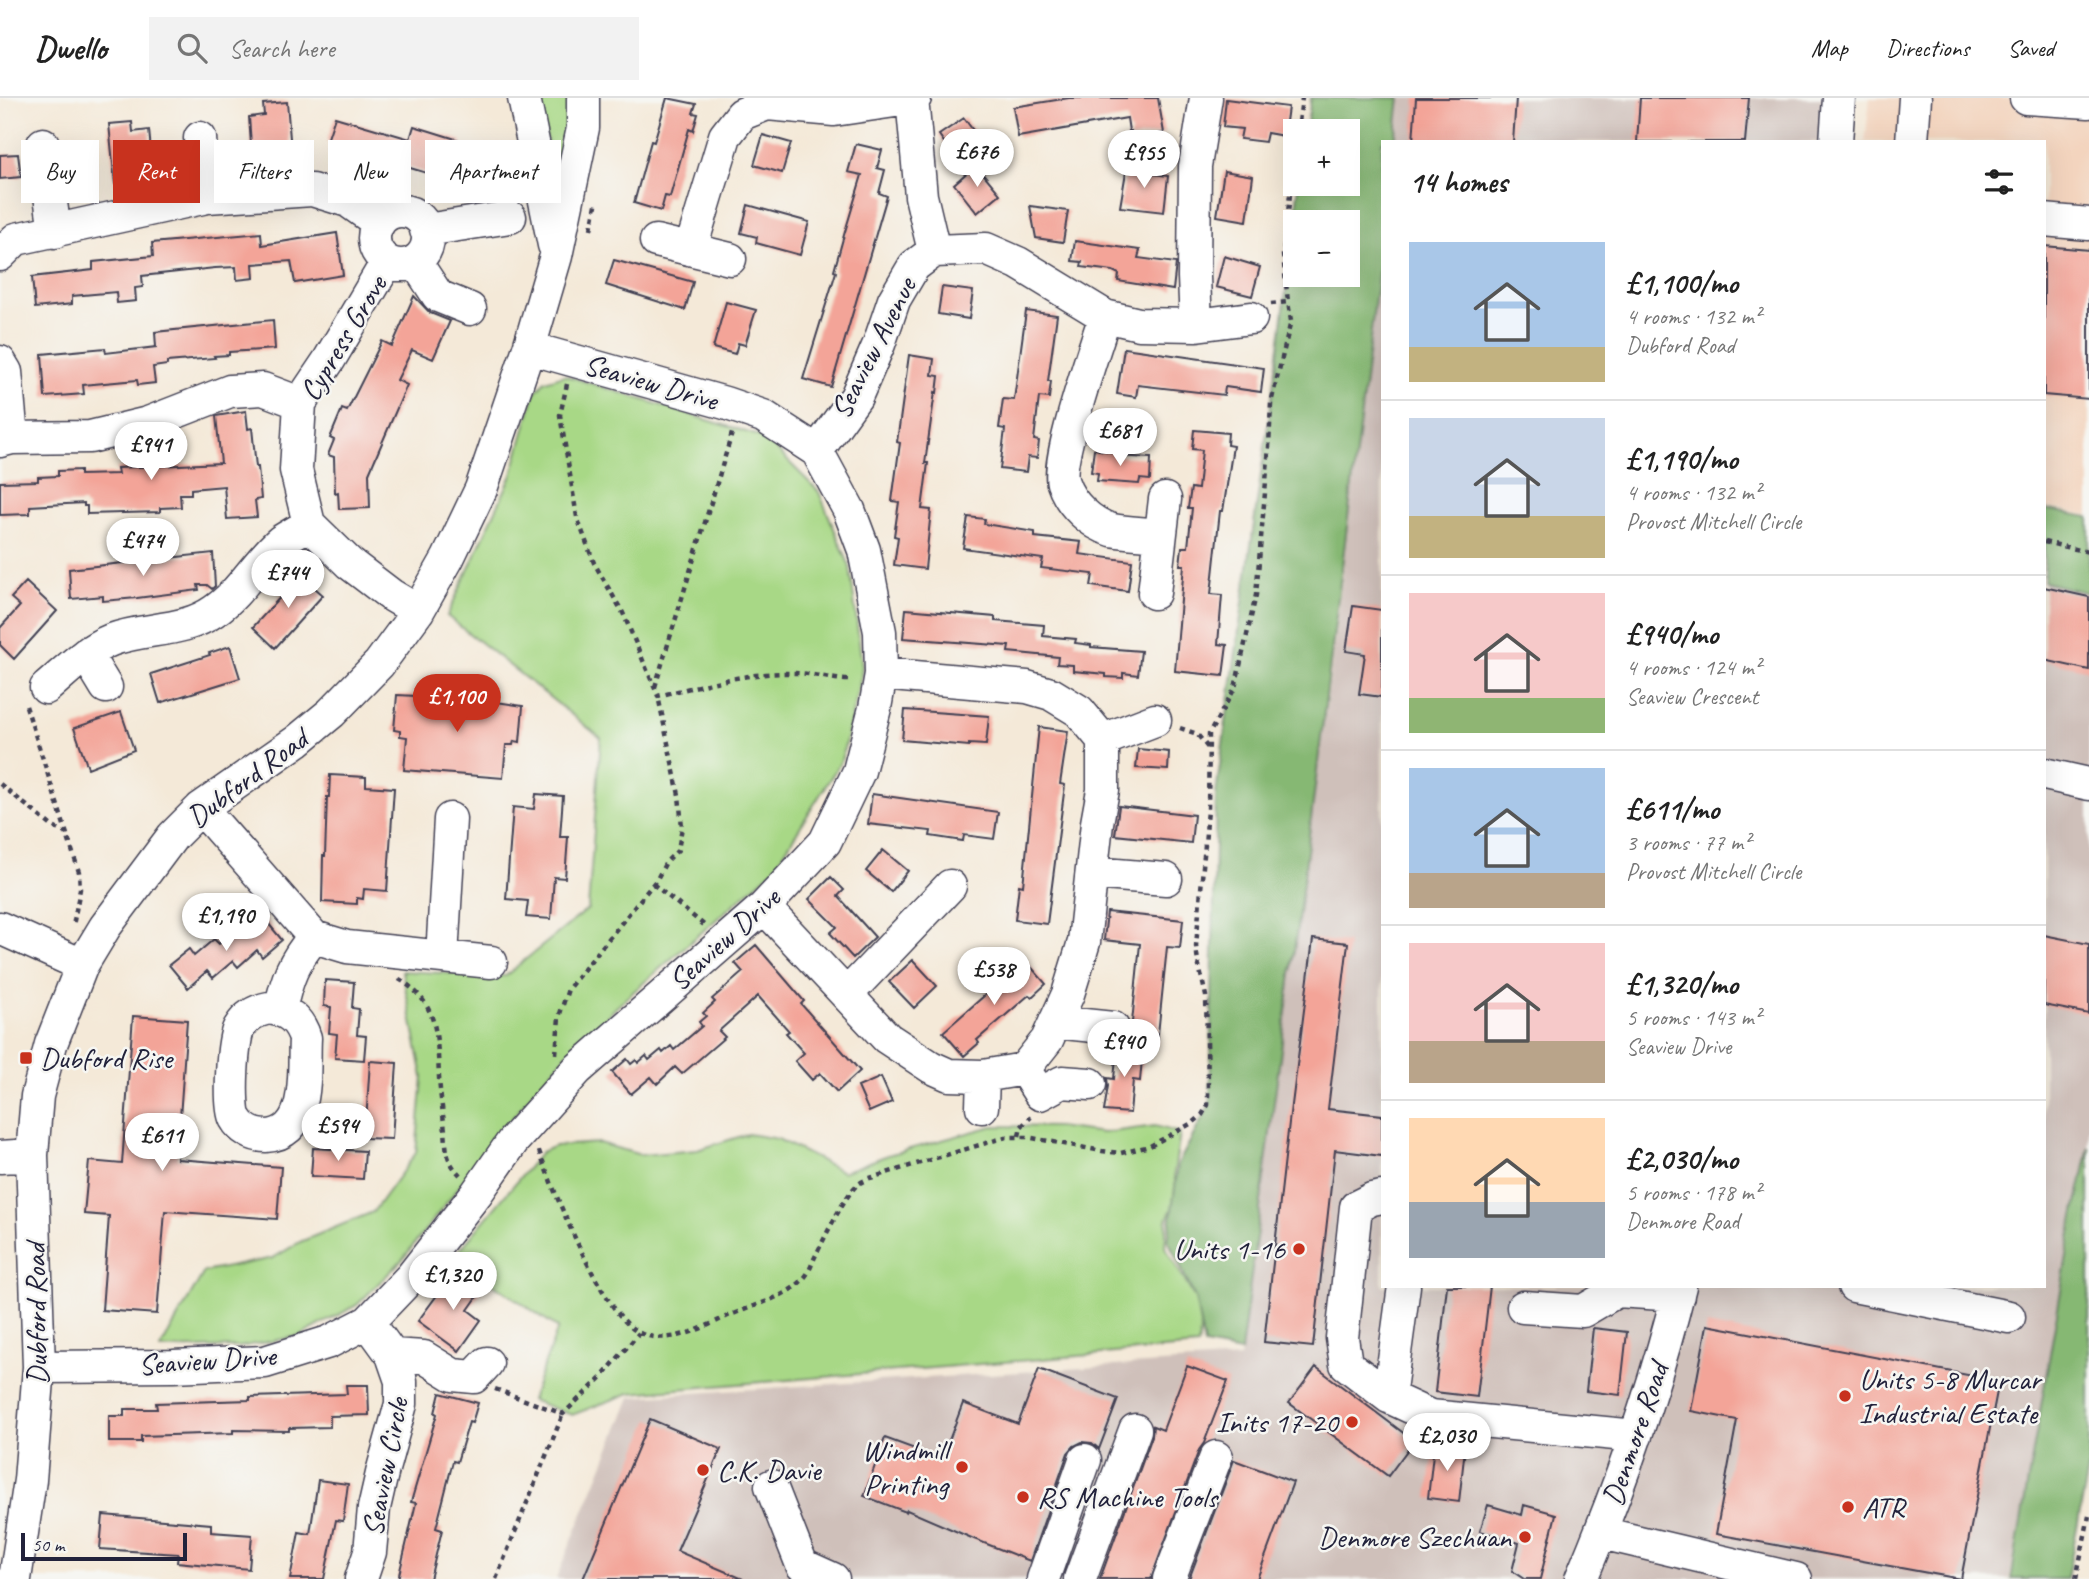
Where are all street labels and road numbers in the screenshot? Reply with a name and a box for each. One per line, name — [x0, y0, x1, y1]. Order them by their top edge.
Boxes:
street label: Cypress Grove — [291, 266, 396, 408]
street label: Seaview Avenue — [821, 269, 926, 425]
street label: Seaview Drive — [580, 345, 724, 420]
street label: Dubford Road — [179, 718, 318, 836]
street label: Seaview Drive — [660, 877, 789, 999]
street label: Dubford Road — [16, 1239, 56, 1385]
street label: Seaview Drive — [137, 1336, 279, 1384]
street label: Denmore Road — [1593, 1354, 1678, 1510]
street label: Seaview Circle — [353, 1393, 417, 1539]

